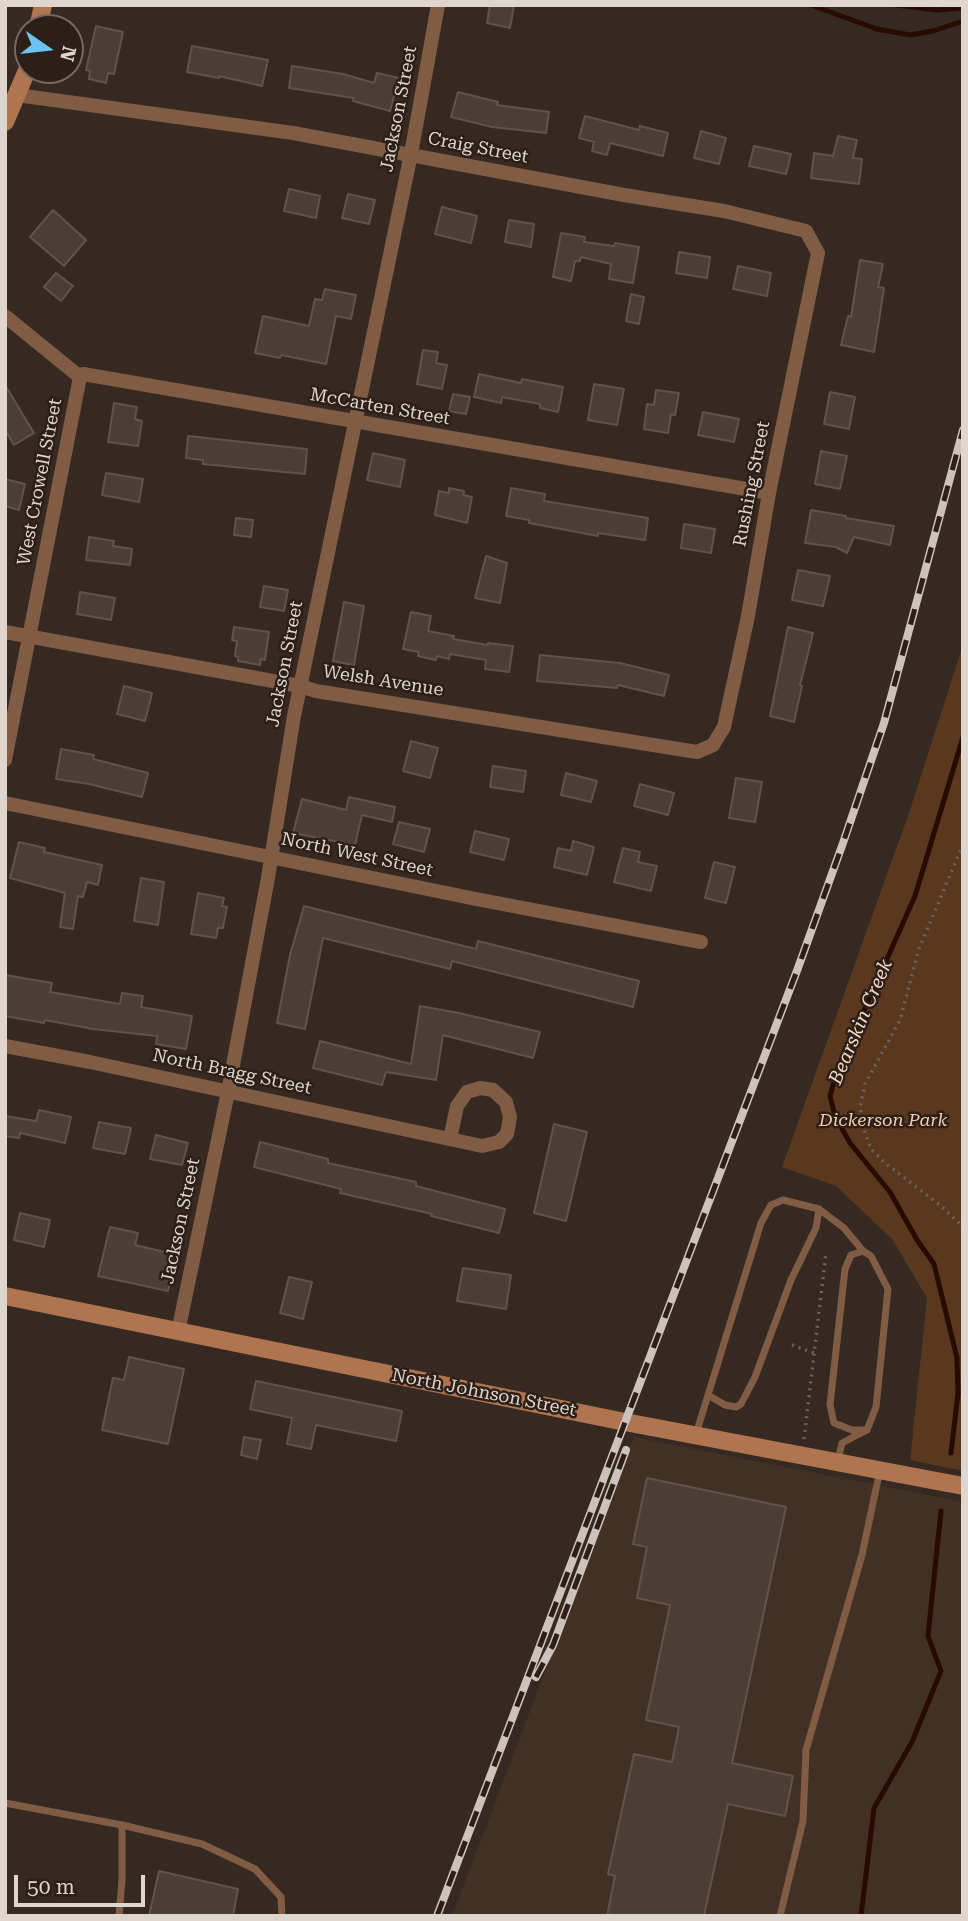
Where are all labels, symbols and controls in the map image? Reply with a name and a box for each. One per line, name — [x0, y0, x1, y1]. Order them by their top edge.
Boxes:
north arrow — [14, 14, 84, 84]
text: N — [55, 44, 81, 64]
street label: Jackson Street — [376, 44, 422, 174]
street label: Craig Street — [426, 128, 530, 168]
street label: McCarten Street — [308, 384, 452, 430]
street label: West Crowell Street — [13, 397, 67, 567]
street label: Rushing Street — [729, 419, 775, 549]
street label: Jackson Street — [262, 599, 308, 729]
street label: Welsh Avenue — [321, 661, 445, 701]
street label: North West Street — [279, 828, 435, 882]
water label: Bearskin Creek — [824, 956, 898, 1088]
street label: North Bragg Street — [151, 1045, 313, 1099]
park label: Dickerson Park — [819, 1110, 947, 1132]
street label: Jackson Street — [157, 1156, 205, 1286]
street label: North Johnson Street — [390, 1365, 578, 1421]
scale bar — [18, 1862, 149, 1906]
text: 50 m — [27, 1875, 75, 1899]

